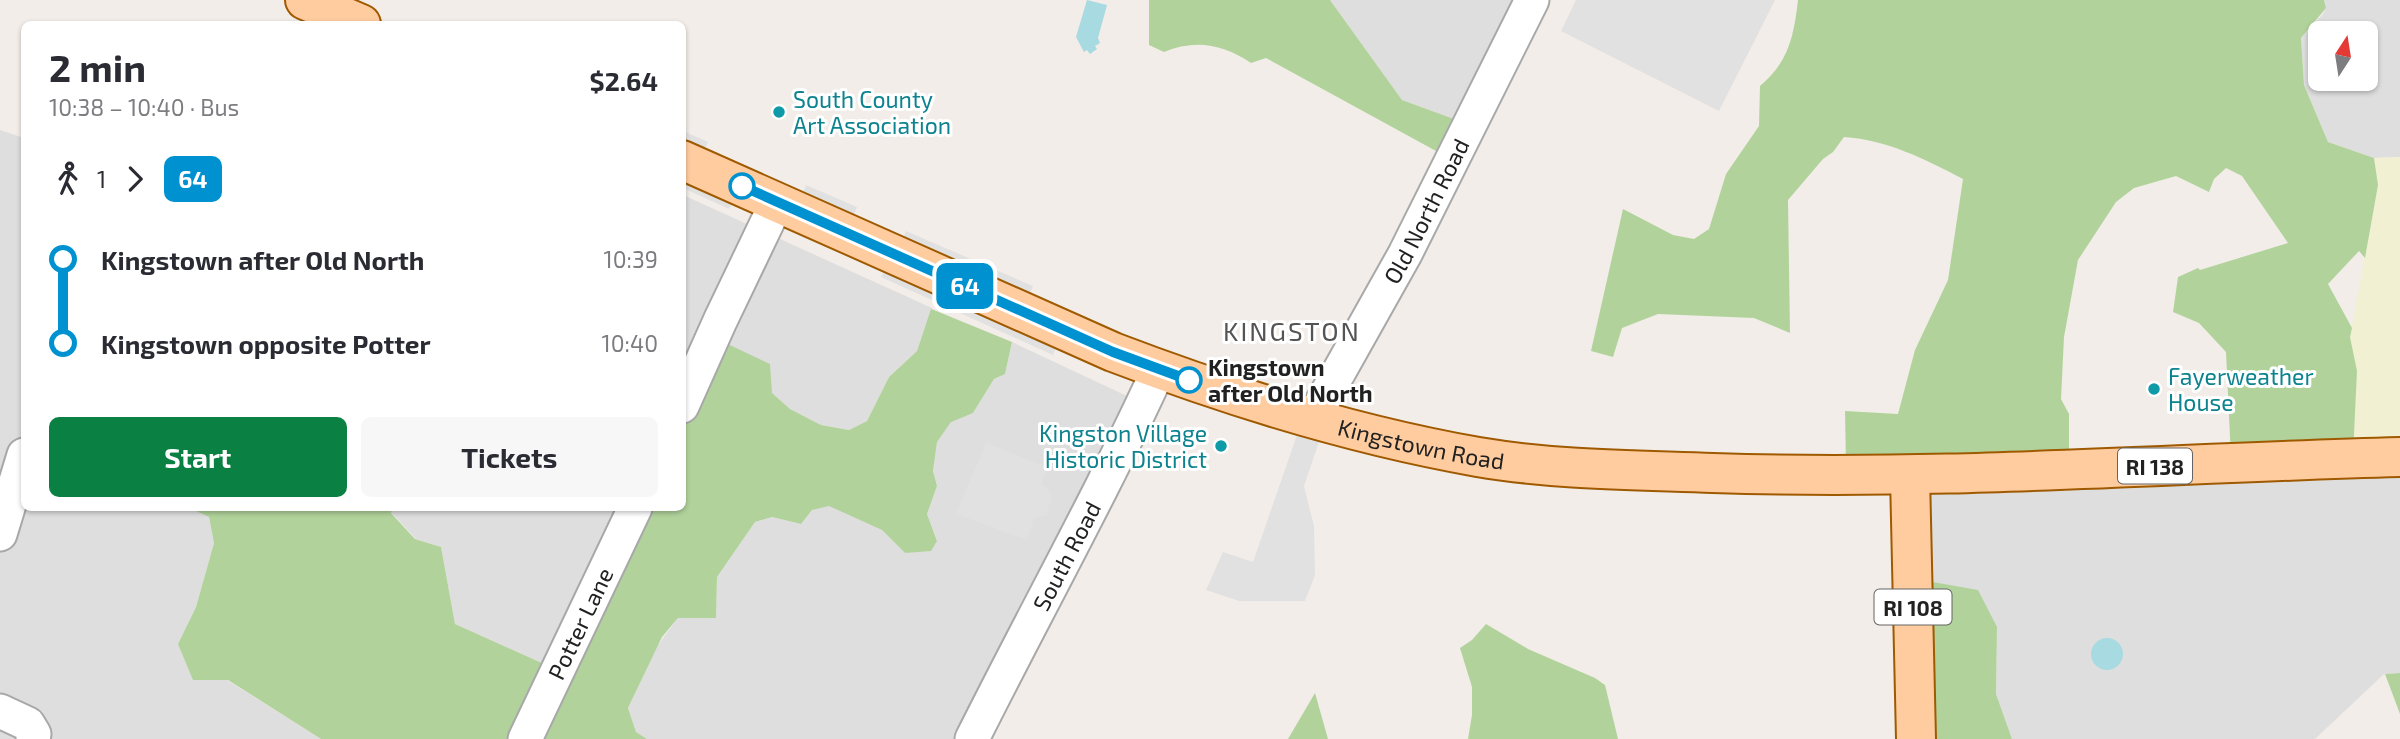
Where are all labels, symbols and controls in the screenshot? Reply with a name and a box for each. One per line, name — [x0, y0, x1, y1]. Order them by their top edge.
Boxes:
north arrow — [2308, 21, 2378, 91]
map controls — [2308, 21, 2378, 91]
text: 2 min — [49, 44, 146, 90]
text: $2.64 — [590, 65, 658, 96]
place label: South County Art Association — [793, 85, 951, 139]
text: 10:38 – 10:40 · Bus — [49, 93, 239, 121]
marker: South County Art Association — [771, 104, 787, 120]
street label: Old North Road — [1377, 134, 1475, 289]
icon: walk — [49, 160, 87, 198]
icon: forward — [116, 160, 154, 198]
text: 64 — [178, 164, 208, 193]
text: 1 — [97, 165, 106, 193]
unlabelled marker — [729, 173, 755, 199]
text: Kingstown after Old North — [101, 244, 424, 275]
text: 10:39 — [604, 245, 658, 273]
line badge: 64 — [934, 263, 996, 309]
text: 64 — [950, 271, 980, 300]
district label: KINGSTON — [1223, 315, 1361, 346]
text: Kingstown opposite Potter — [101, 328, 431, 359]
text: 10:40 — [602, 329, 658, 357]
place label: Kingstown after Old North — [1208, 353, 1372, 407]
place label: Fayerweather House — [2168, 362, 2314, 416]
marker: Kingstown after Old North — [1176, 367, 1202, 393]
marker: Fayerweather House — [2146, 381, 2162, 397]
street label: Kingstown Road — [1335, 412, 1506, 475]
button: Start — [49, 417, 347, 497]
button: Tickets — [361, 417, 658, 497]
place label: Kingston Village Historic District — [1039, 419, 1207, 473]
marker: Kingston Village Historic District — [1213, 438, 1229, 454]
road number: RI 138 — [2118, 448, 2192, 484]
street label: South Road — [1026, 496, 1106, 615]
street label: Potter Lane — [541, 563, 619, 684]
road number: RI 108 — [1874, 590, 1952, 624]

